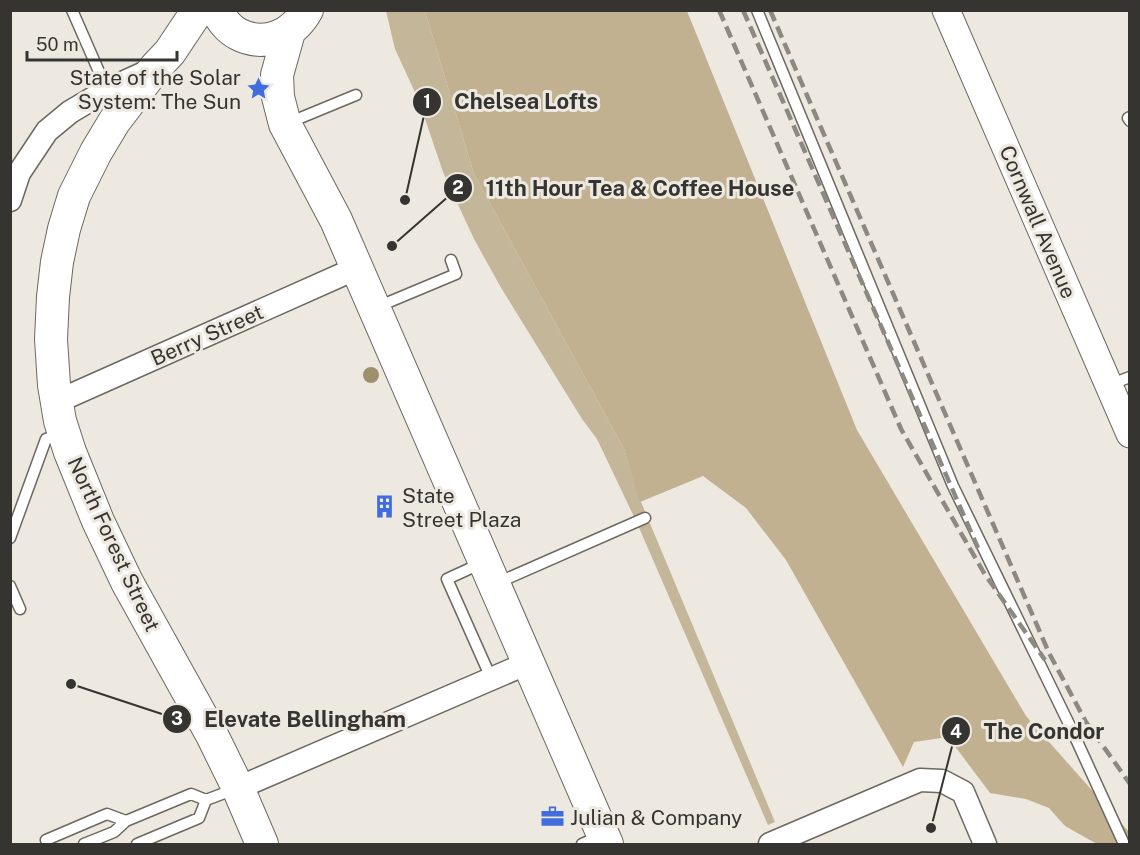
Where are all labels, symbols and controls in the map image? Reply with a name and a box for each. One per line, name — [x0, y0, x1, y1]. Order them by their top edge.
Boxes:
scale bar — [27, 24, 177, 62]
text: 50 m — [36, 34, 79, 55]
place label: State of the Solar System: The Sun — [70, 65, 241, 114]
place icon: State of the Solar System: The Sun — [246, 76, 272, 102]
callout: Chelsea Lofts — [412, 82, 610, 122]
text: Chelsea Lofts — [454, 88, 598, 114]
text: 1 — [423, 91, 431, 112]
street label: Cornwall Avenue — [995, 142, 1081, 302]
callout: 11th Hour Tea & Coffee House — [443, 168, 806, 208]
text: 11th Hour Tea & Coffee House — [486, 175, 794, 201]
text: 2 — [452, 177, 464, 198]
street label: Berry Street — [147, 299, 267, 371]
street label: North Forest Street — [63, 453, 165, 635]
place label: State Street Plaza — [402, 483, 521, 532]
building icon: State Street Plaza — [371, 494, 397, 520]
callout: Elevate Bellingham — [162, 699, 418, 739]
text: Elevate Bellingham — [204, 706, 406, 732]
text: 3 — [171, 708, 183, 729]
callout: The Condor — [941, 711, 1116, 751]
text: The Condor — [984, 718, 1104, 744]
text: 4 — [950, 721, 962, 742]
office icon: Julian & Company — [539, 804, 565, 830]
place label: Julian & Company — [570, 805, 742, 830]

